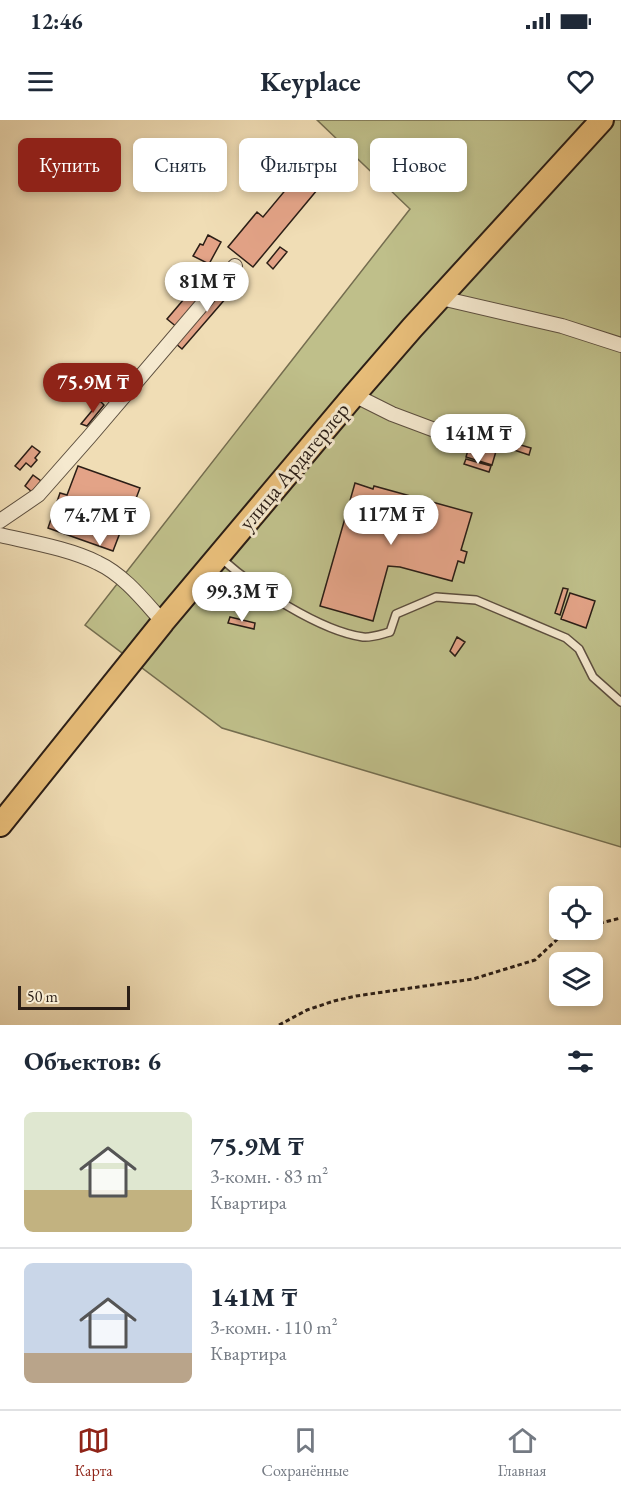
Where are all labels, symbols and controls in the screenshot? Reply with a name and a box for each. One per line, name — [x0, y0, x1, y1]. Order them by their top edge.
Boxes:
text: 12:46 — [30, 7, 83, 36]
text: Keyplace — [260, 64, 361, 99]
icon: menu — [24, 65, 57, 98]
icon: heart — [564, 65, 597, 98]
chip: Купить — [18, 138, 121, 192]
chip: Снять — [133, 138, 227, 192]
chip: Фильтры — [239, 138, 358, 192]
chip: Новое — [370, 138, 467, 192]
pin: 81M ₸ — [165, 262, 249, 313]
text: 81M ₸ — [179, 268, 235, 294]
pin: 75.9M ₸ — [38, 363, 148, 414]
text: 75.9M ₸ — [57, 369, 129, 395]
street label: улица Ардагерлер — [232, 396, 356, 536]
pin: 141M ₸ — [429, 414, 527, 465]
text: 141M ₸ — [445, 420, 511, 446]
pin: 117M ₸ — [342, 495, 440, 546]
pin: 74.7M ₸ — [45, 496, 155, 547]
text: 117M ₸ — [358, 501, 424, 527]
text: 74.7M ₸ — [64, 502, 136, 528]
pin: 99.3M ₸ — [187, 572, 297, 623]
text: 99.3M ₸ — [206, 578, 278, 604]
map controls — [549, 886, 603, 1006]
button: locate — [549, 886, 603, 940]
button: layers — [549, 952, 603, 1006]
scale bar — [18, 983, 130, 1010]
text: 50 m — [27, 986, 58, 1007]
text: Объектов: 6 — [24, 1044, 161, 1078]
icon: filters — [564, 1045, 597, 1078]
text: 75.9M ₸ — [210, 1129, 304, 1163]
icon: home — [72, 1136, 144, 1208]
text: 3-комн. · 83 m² — [210, 1163, 328, 1189]
text: Квартира — [210, 1189, 287, 1215]
text: 141M ₸ — [210, 1280, 297, 1314]
icon: home — [72, 1287, 144, 1359]
text: 3-комн. · 110 m² — [210, 1314, 338, 1340]
text: Квартира — [210, 1340, 287, 1366]
tab: Карта — [74, 1424, 113, 1481]
tab: Сохранённые — [262, 1424, 349, 1481]
tab: Главная — [498, 1424, 547, 1481]

